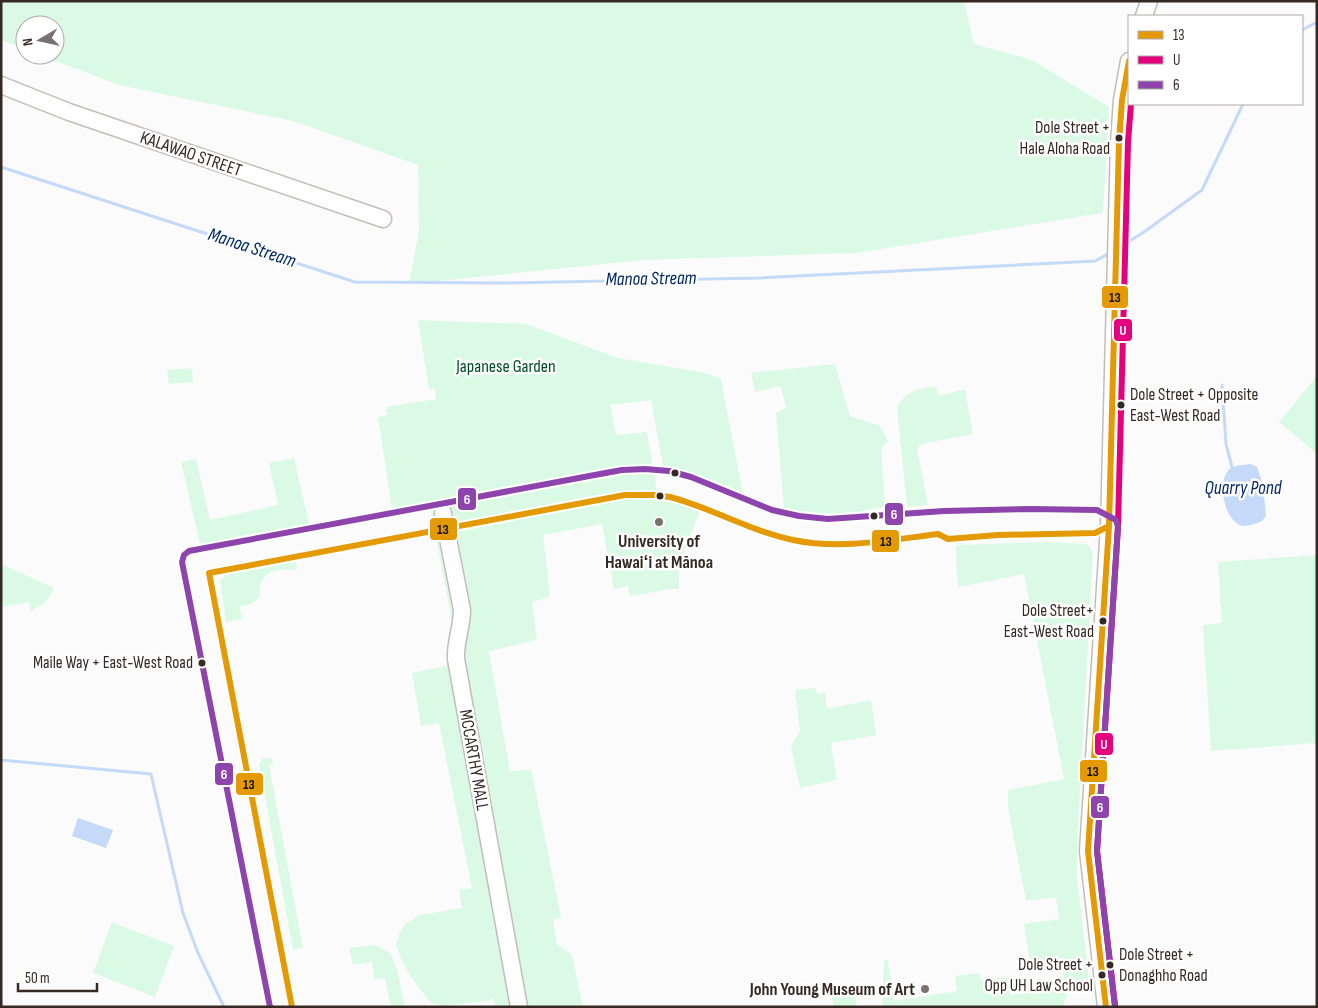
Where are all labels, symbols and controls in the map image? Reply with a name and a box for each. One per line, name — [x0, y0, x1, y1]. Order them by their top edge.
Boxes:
north arrow — [15, 15, 65, 65]
legend — [1128, 15, 1303, 105]
text: 13 — [1173, 26, 1185, 45]
text: N — [19, 37, 37, 47]
text: U — [1173, 51, 1180, 70]
text: 6 — [1173, 76, 1180, 95]
place label: Dole Street + Hale Aloha Road — [1020, 118, 1110, 159]
street label: KALAWAO STREET — [137, 127, 245, 181]
marker: Dole Street + Hale Aloha Road — [1114, 133, 1124, 143]
water label: Manoa Stream — [205, 223, 299, 273]
water label: Manoa Stream — [605, 267, 697, 291]
line badge: 13 — [1101, 285, 1129, 309]
text: 13 — [1109, 289, 1121, 306]
line badge: U — [1113, 318, 1133, 342]
text: U — [1119, 322, 1127, 339]
park label: Japanese Garden — [455, 356, 556, 377]
place label: Dole Street + Opposite East-West Road — [1130, 385, 1259, 426]
marker: Dole Street + Opposite East-West Road — [1116, 400, 1126, 410]
unlabelled marker — [670, 468, 680, 478]
water label: Quarry Pond — [1205, 477, 1283, 500]
line badge: 6 — [457, 487, 477, 511]
text: 6 — [464, 491, 471, 508]
unlabelled marker — [655, 491, 665, 501]
line badge: 6 — [884, 502, 904, 526]
text: 6 — [891, 506, 898, 523]
unlabelled marker — [869, 511, 879, 521]
marker: University of Hawaiʻi at Mānoa — [653, 516, 665, 528]
line badge: 13 — [429, 517, 458, 541]
text: 13 — [437, 521, 449, 538]
line badge: 13 — [871, 529, 900, 553]
place label: University of Hawaiʻi at Mānoa — [605, 531, 713, 573]
text: 13 — [880, 533, 892, 550]
place label: Dole Street+ East-West Road — [1004, 601, 1094, 642]
marker: Dole Street+ East-West Road — [1098, 616, 1108, 626]
place label: Maile Way + East-West Road — [33, 653, 193, 673]
marker: Maile Way + East-West Road — [197, 658, 207, 668]
street label: MCCARTHY MALL — [455, 708, 493, 813]
line badge: U — [1094, 732, 1114, 756]
text: U — [1100, 736, 1108, 753]
line badge: 13 — [1079, 759, 1108, 783]
line badge: 6 — [214, 762, 234, 786]
text: 13 — [1087, 763, 1099, 780]
text: 6 — [221, 766, 228, 783]
line badge: 13 — [235, 772, 264, 796]
text: 13 — [243, 776, 255, 793]
line badge: 6 — [1090, 795, 1110, 819]
text: 6 — [1097, 799, 1104, 816]
place label: Dole Street + Donaghho Road — [1119, 945, 1208, 986]
place label: Dole Street + Opp UH Law School — [984, 955, 1093, 996]
scale bar — [18, 960, 96, 992]
marker: Dole Street + Donaghho Road — [1105, 960, 1115, 970]
text: 50 m — [25, 969, 50, 988]
marker: Dole Street + Opp UH Law School — [1097, 970, 1107, 980]
place label: John Young Museum of Art — [749, 979, 915, 1000]
marker: John Young Museum of Art — [919, 983, 931, 995]

